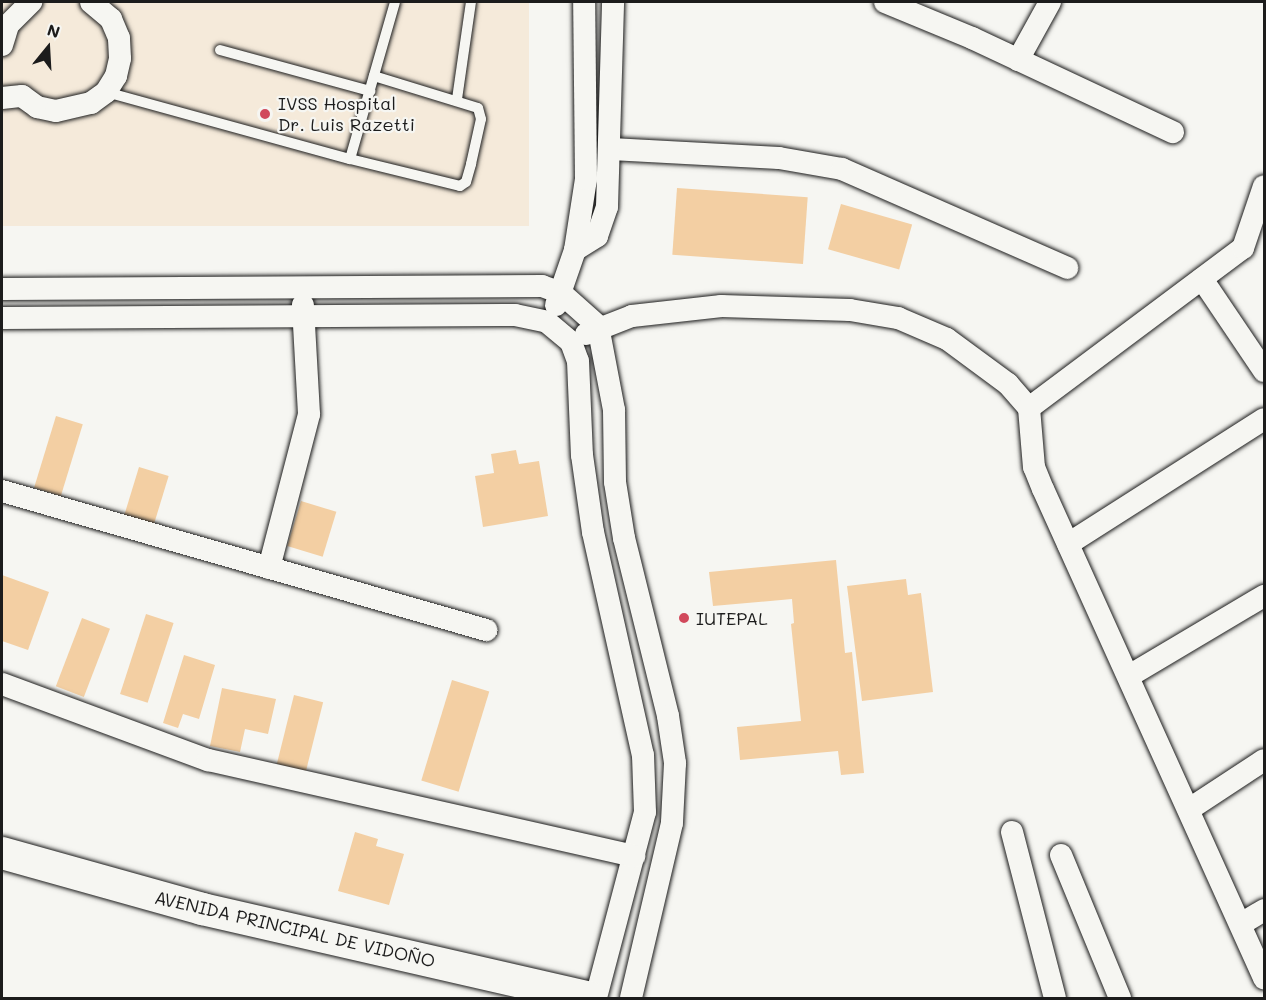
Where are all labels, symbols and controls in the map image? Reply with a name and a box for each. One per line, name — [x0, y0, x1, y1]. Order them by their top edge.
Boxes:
north arrow — [18, 18, 78, 78]
text: N — [45, 19, 63, 42]
place label: IVSS Hospital Dr. Luis Razetti — [278, 93, 415, 136]
marker: IVSS Hospital Dr. Luis Razetti — [256, 105, 274, 123]
place label: IUTEPAL — [696, 607, 768, 629]
marker: IUTEPAL — [677, 611, 691, 625]
street label: AVENIDA PRINCIPAL DE VIDOÑO — [153, 886, 437, 972]

